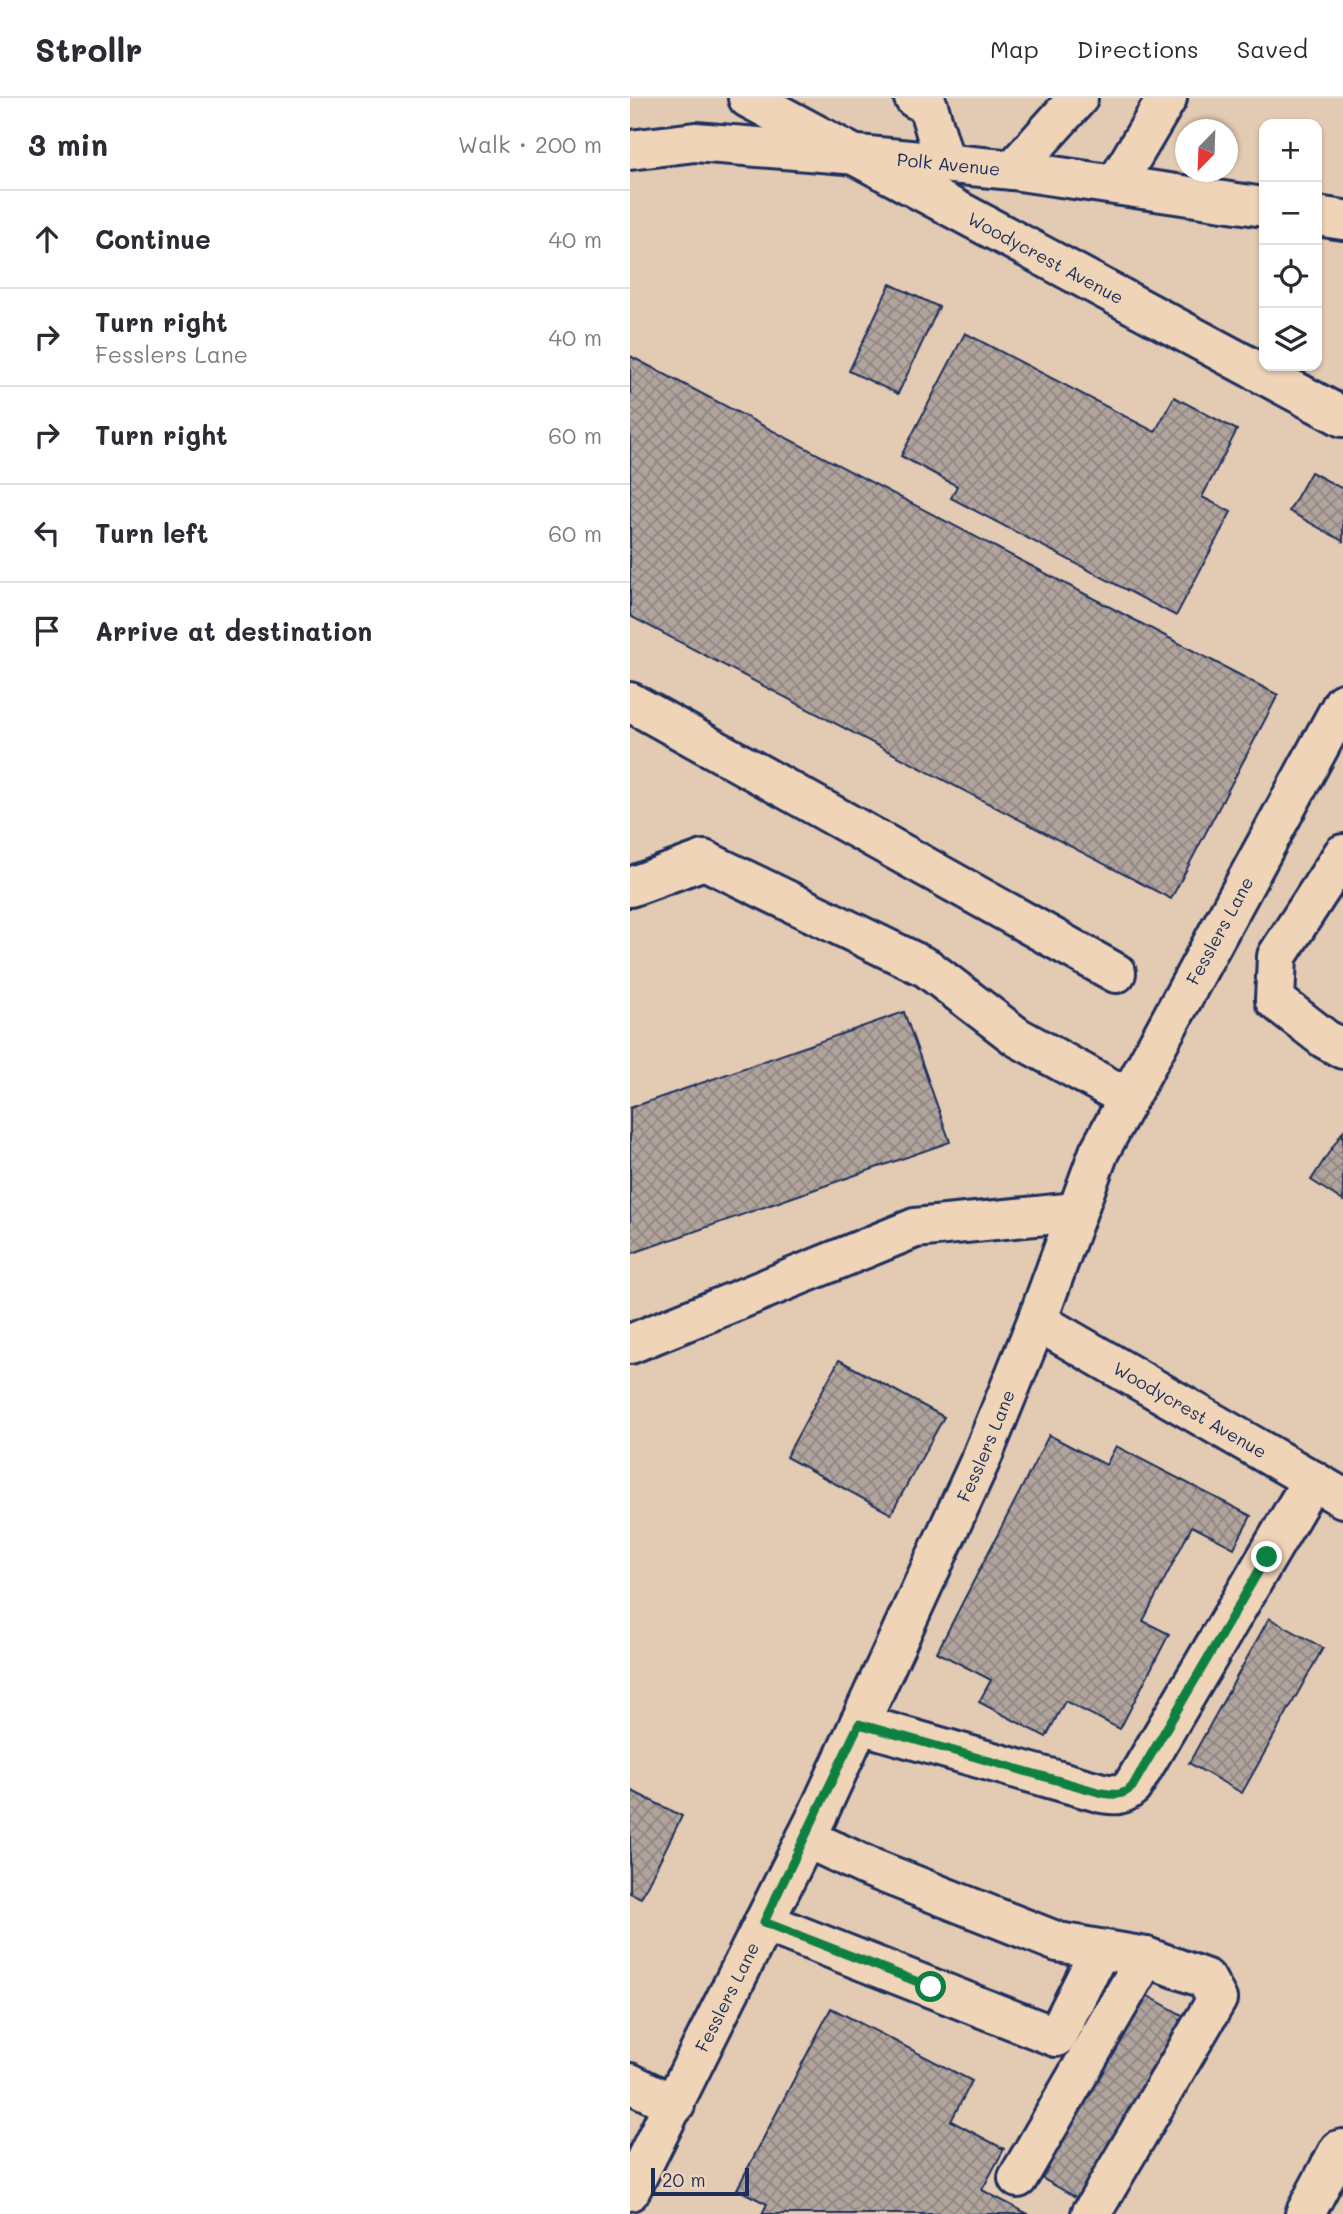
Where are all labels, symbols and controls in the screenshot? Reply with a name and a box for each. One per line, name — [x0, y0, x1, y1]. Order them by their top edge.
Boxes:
text: Strollr — [35, 27, 143, 70]
text: Map — [990, 33, 1039, 64]
text: Directions — [1077, 33, 1199, 64]
text: Saved — [1237, 33, 1308, 64]
north arrow — [1175, 119, 1238, 182]
map controls — [1259, 119, 1322, 371]
button: + — [1259, 119, 1322, 182]
text: 3 min — [28, 124, 108, 164]
text: Walk · 200 m — [458, 129, 602, 159]
street label: Polk Avenue — [896, 147, 1001, 181]
button: − — [1259, 182, 1322, 245]
street label: Woodycrest Avenue — [964, 206, 1128, 309]
icon: ahead — [28, 220, 66, 258]
text: Continue — [95, 222, 211, 256]
text: 40 m — [549, 224, 602, 254]
button: locate — [1259, 245, 1322, 308]
text: Turn right — [95, 305, 228, 339]
button: layers — [1259, 308, 1322, 371]
icon: right — [28, 318, 66, 356]
text: 40 m — [549, 322, 602, 352]
text: Fesslers Lane — [95, 339, 248, 369]
icon: right — [28, 416, 66, 454]
text: Turn right — [95, 418, 228, 452]
text: 60 m — [548, 420, 602, 450]
icon: left — [28, 514, 66, 552]
text: Turn left — [95, 516, 208, 550]
text: 60 m — [548, 518, 602, 548]
icon: arrive — [28, 612, 66, 650]
text: Arrive at destination — [95, 614, 372, 648]
street label: Fesslers Lane — [1180, 872, 1259, 989]
street label: Woodycrest Avenue — [1109, 1356, 1271, 1463]
street label: Fesslers Lane — [951, 1386, 1020, 1506]
route end — [1251, 1541, 1282, 1572]
street label: Fesslers Lane — [689, 1938, 764, 2056]
route start — [915, 1971, 946, 2002]
scale bar — [651, 2165, 749, 2197]
text: 20 m — [662, 2167, 706, 2192]

